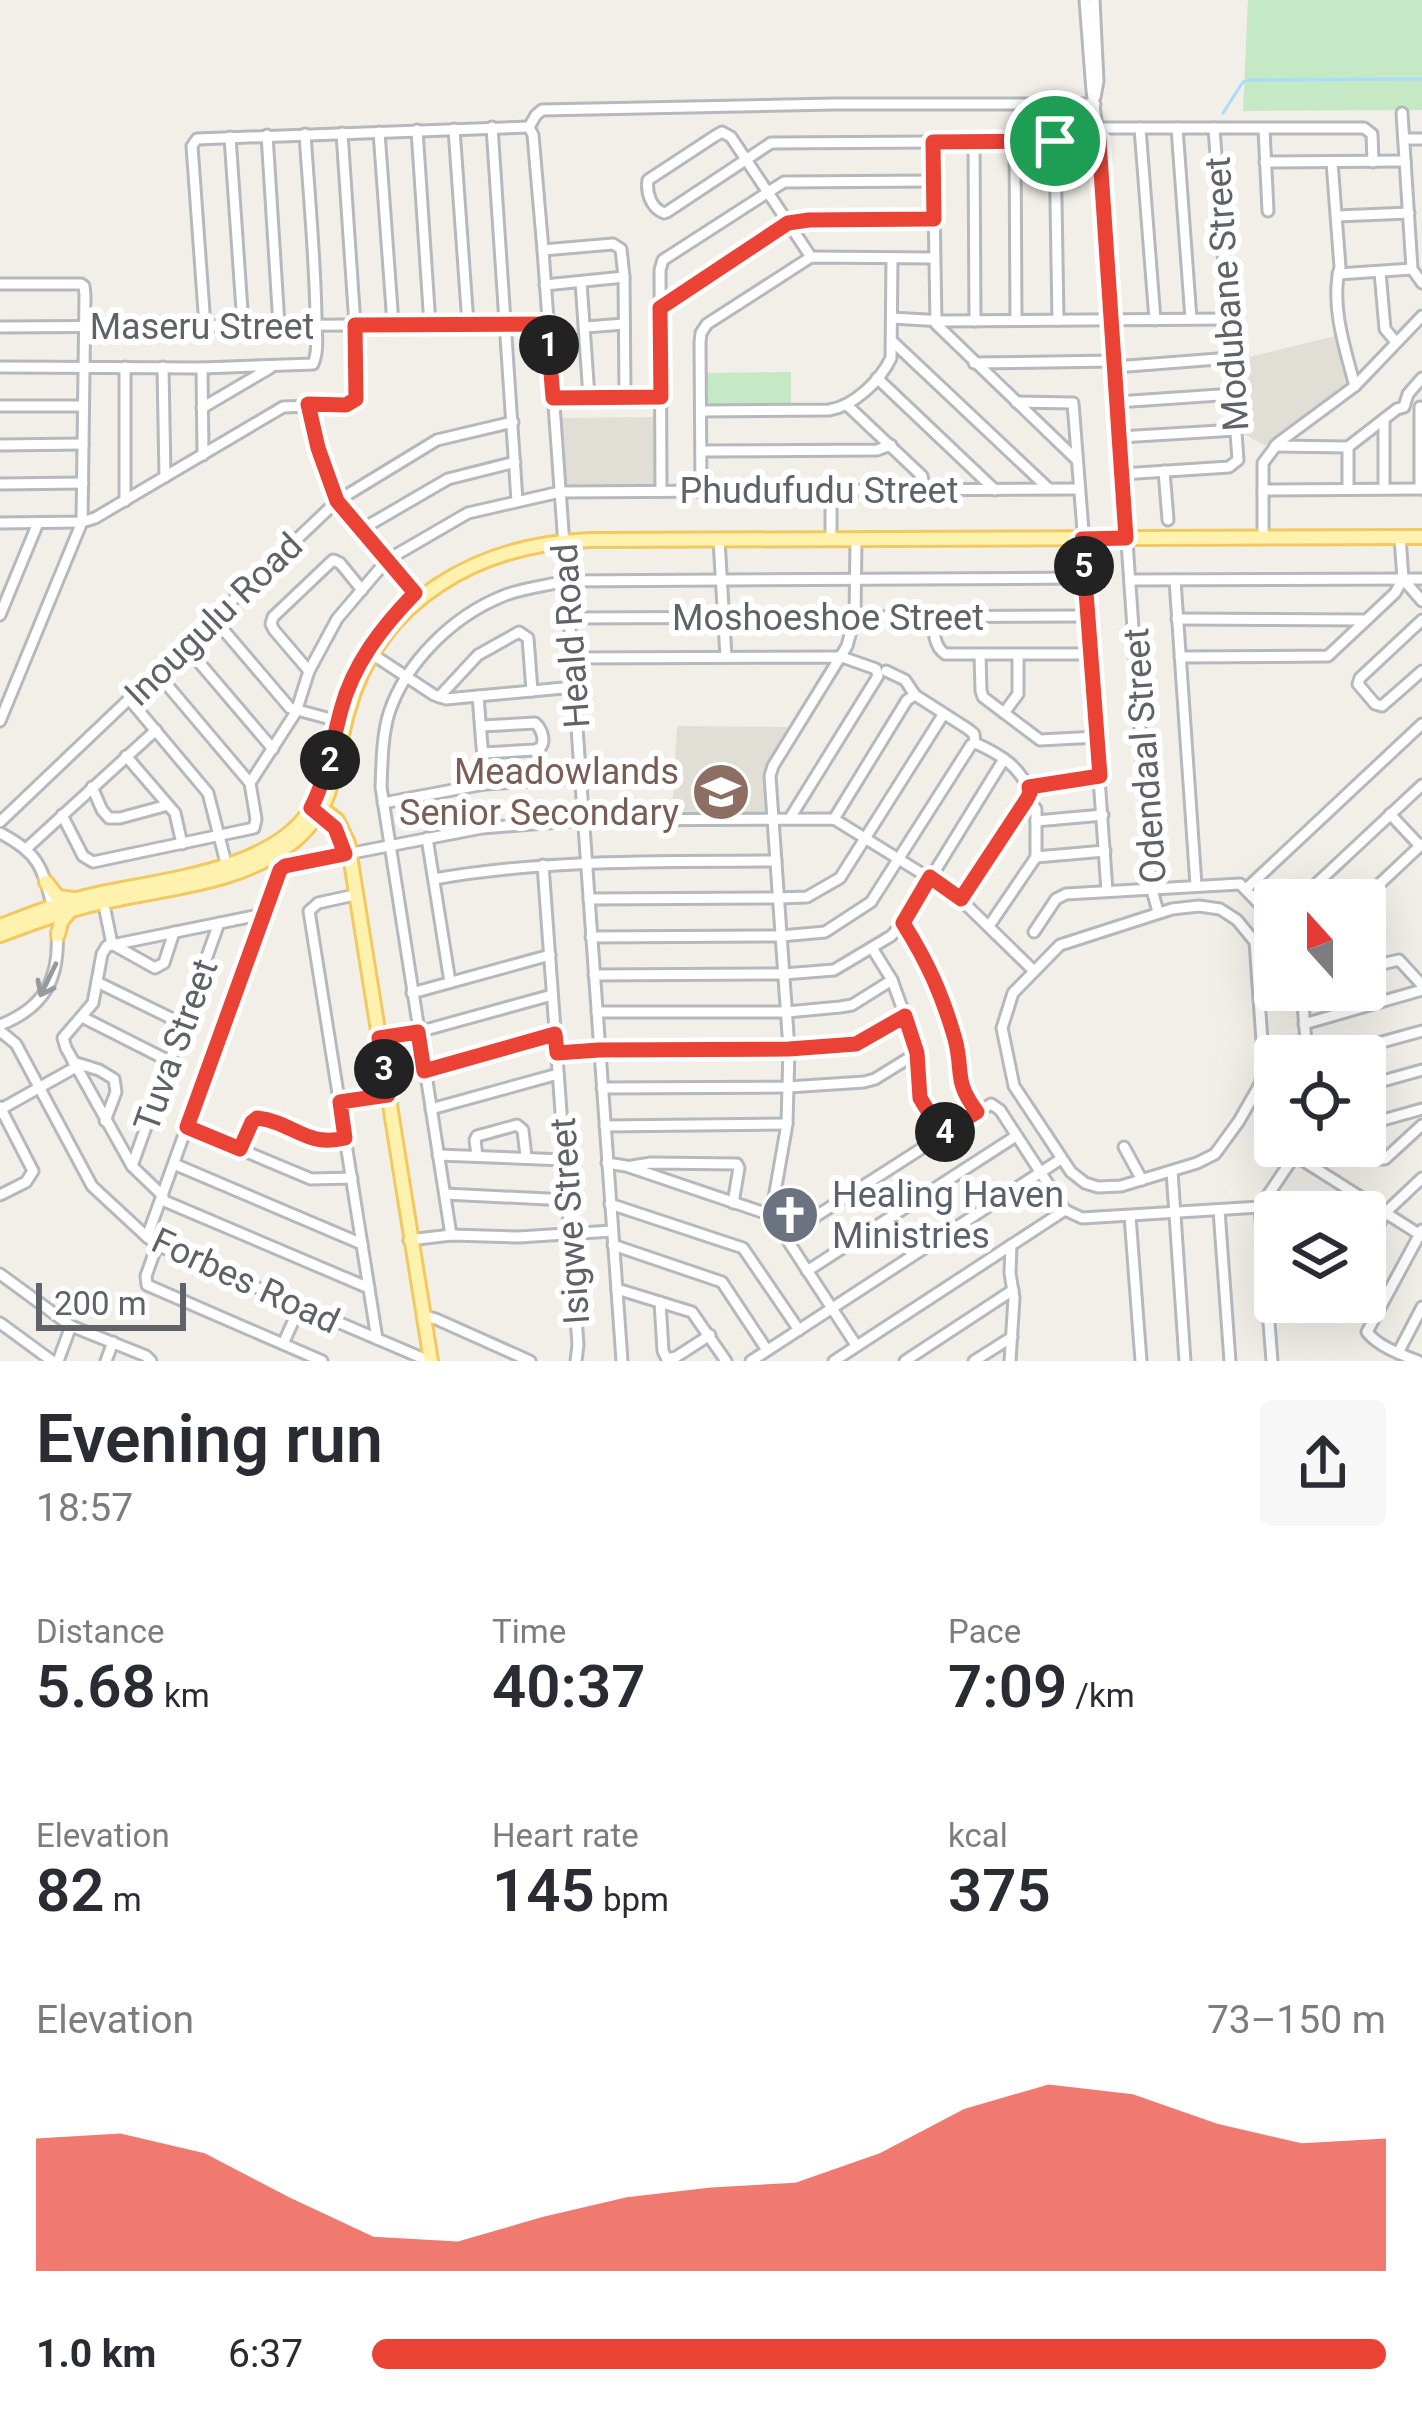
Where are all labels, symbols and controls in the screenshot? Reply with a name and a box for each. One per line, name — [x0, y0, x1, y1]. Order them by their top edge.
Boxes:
pin — [1004, 90, 1106, 192]
icon: arrive — [1022, 108, 1088, 174]
street label: Modubane Street — [1196, 155, 1258, 432]
street label: Maseru Street — [90, 306, 314, 348]
pin: 1 — [519, 315, 579, 375]
text: 1 — [540, 325, 558, 364]
street label: Phudufudu Street — [680, 470, 958, 512]
street label: Inougulu Road — [116, 525, 311, 715]
pin: 5 — [1054, 536, 1114, 596]
street label: Heald Road — [544, 542, 598, 730]
text: 5 — [1075, 546, 1093, 585]
street label: Moshoeshoe Street — [672, 597, 984, 639]
street label: Odendaal Street — [1115, 627, 1175, 885]
pin: 2 — [300, 730, 360, 790]
text: 2 — [321, 740, 339, 779]
place label: Meadowlands Senior Secondary — [399, 751, 679, 834]
school or university icon: Meadowlands Senior Secondary — [690, 761, 752, 823]
north arrow — [1254, 879, 1386, 1011]
map controls — [1254, 879, 1386, 1323]
street label: Tuva Street — [125, 953, 227, 1137]
one-way arrow — [35, 962, 57, 998]
button: locate — [1254, 1035, 1386, 1167]
pin: 3 — [354, 1039, 414, 1099]
text: 3 — [375, 1049, 393, 1088]
pin: 4 — [915, 1102, 975, 1162]
text: 4 — [936, 1112, 954, 1151]
street label: Isigwe Street — [542, 1116, 598, 1326]
place label: Healing Haven Ministries — [832, 1174, 1064, 1257]
church icon: Healing Haven Ministries — [759, 1184, 821, 1246]
button: layers — [1254, 1191, 1386, 1323]
street label: Forbes Road — [145, 1219, 346, 1343]
scale bar — [36, 1277, 186, 1330]
text: 200 m — [54, 1284, 147, 1323]
button: share — [1260, 1400, 1386, 1526]
text: Evening run — [36, 1401, 383, 1478]
text: 18:57 — [36, 1485, 133, 1531]
text: Distance — [36, 1612, 164, 1651]
text: Time — [492, 1612, 566, 1651]
text: Pace — [948, 1612, 1021, 1651]
text: 5.68 — [36, 1651, 156, 1722]
text: 40:37 — [492, 1651, 645, 1722]
text: 7:09 — [948, 1651, 1067, 1722]
text: km — [156, 1676, 210, 1715]
text: /km — [1067, 1676, 1135, 1715]
text: Elevation — [36, 1816, 170, 1855]
text: Heart rate — [492, 1816, 639, 1855]
text: kcal — [948, 1816, 1008, 1855]
text: 82 — [36, 1855, 105, 1926]
text: 145 — [492, 1855, 595, 1926]
text: 375 — [948, 1855, 1051, 1926]
text: m — [105, 1880, 142, 1919]
text: bpm — [595, 1880, 669, 1919]
text: Elevation — [36, 1997, 194, 2043]
text: 73–150 m — [1207, 1997, 1386, 2043]
text: 1.0 km — [36, 2331, 156, 2377]
text: 6:37 — [228, 2331, 303, 2377]

